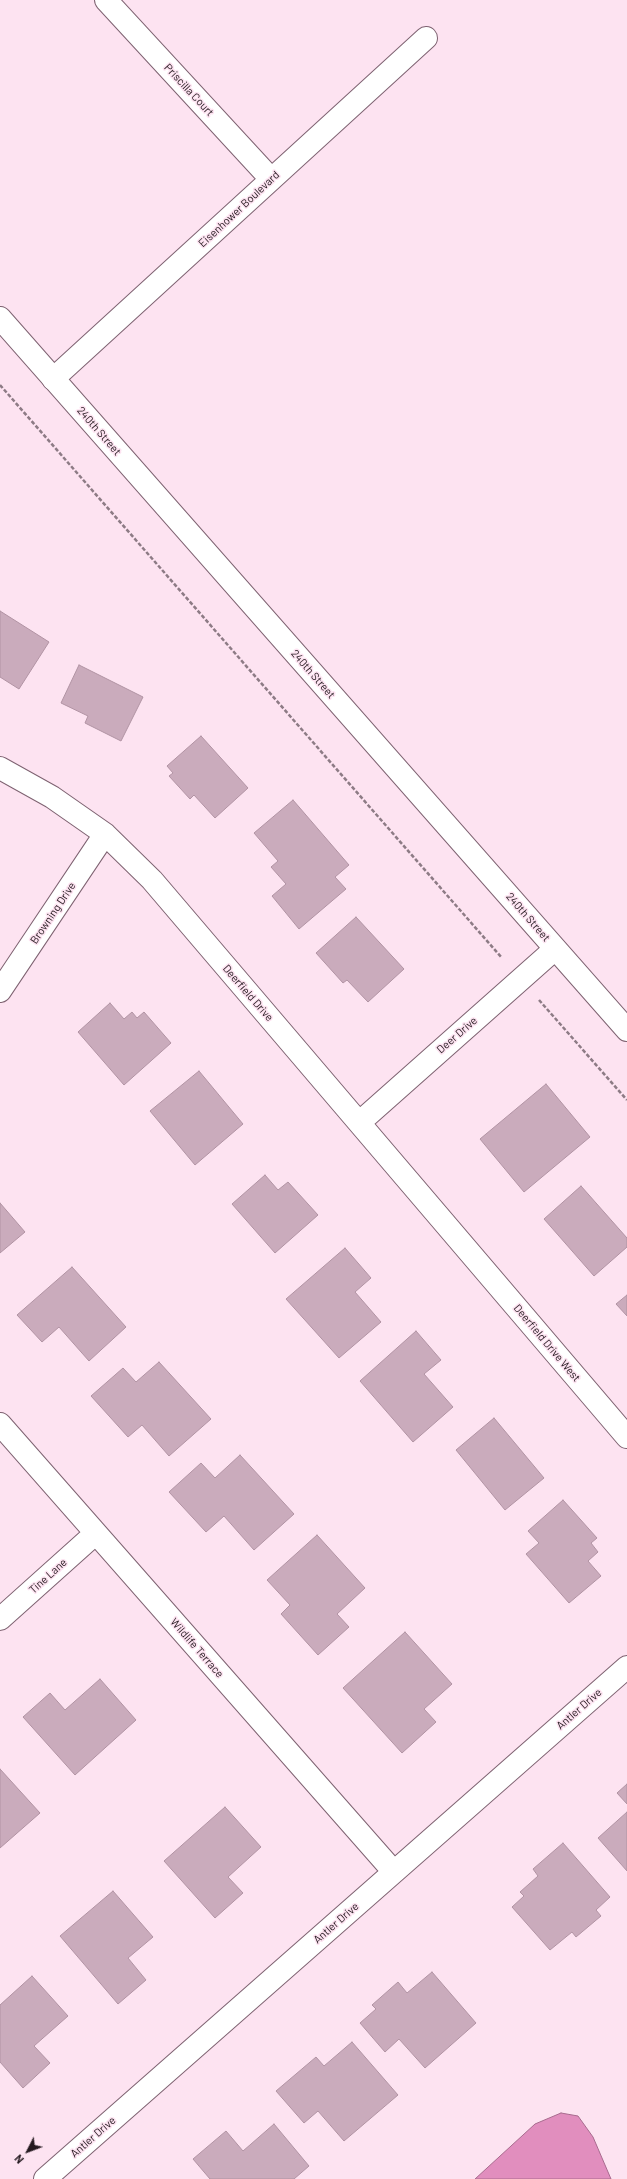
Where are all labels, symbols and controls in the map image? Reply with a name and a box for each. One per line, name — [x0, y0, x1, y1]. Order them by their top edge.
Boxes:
street label: Priscilla Court — [161, 61, 217, 119]
street label: Eisenhower Boulevard — [196, 168, 282, 250]
street label: 240th Street — [74, 404, 124, 458]
street label: 240th Street — [288, 647, 338, 701]
street label: Browning Drive — [27, 880, 79, 946]
street label: 240th Street — [503, 890, 553, 944]
street label: Deerfield Drive — [220, 962, 276, 1024]
street label: Deer Drive — [434, 1014, 480, 1056]
street label: Deerfield Drive West — [511, 1302, 583, 1384]
street label: Tine Lane — [26, 1556, 70, 1596]
street label: Wildlife Terrace — [168, 1616, 226, 1680]
street label: Antler Drive — [554, 1686, 604, 1732]
street label: Antler Drive — [311, 1900, 361, 1946]
street label: Antler Drive — [68, 2114, 118, 2160]
north arrow — [8, 2131, 48, 2171]
text: N — [11, 2152, 26, 2166]

